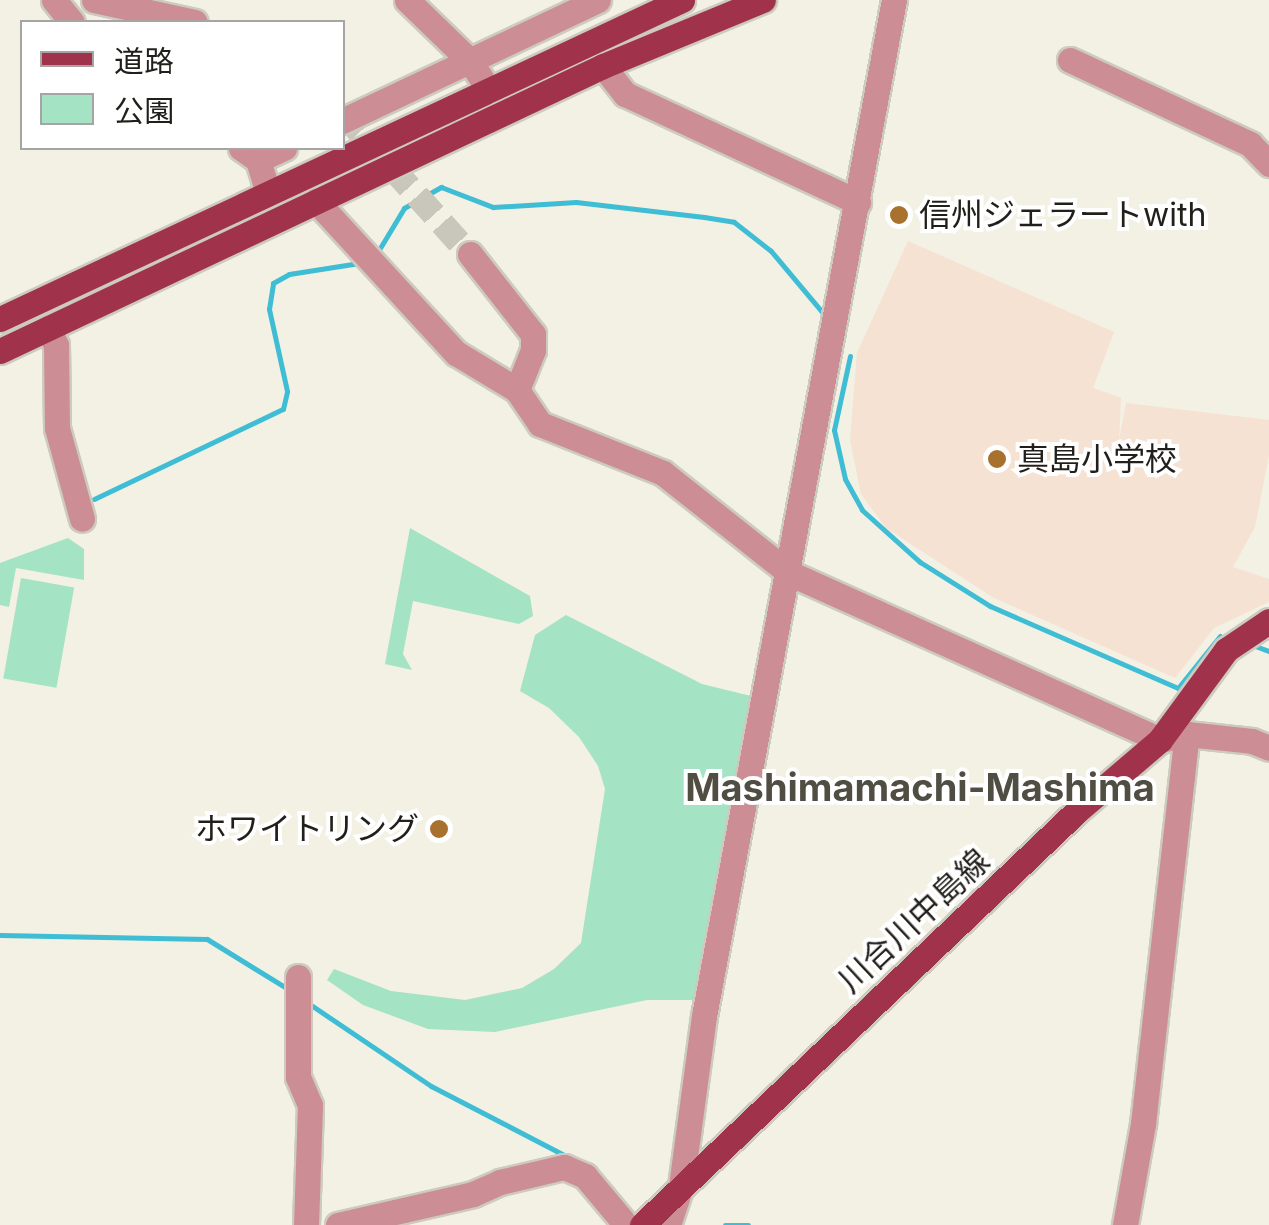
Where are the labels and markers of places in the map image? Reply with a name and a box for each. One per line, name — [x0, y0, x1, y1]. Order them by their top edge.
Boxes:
place label: 信州ジェラートwith — [919, 196, 1206, 234]
marker: 信州ジェラートwith — [888, 204, 910, 226]
place label: 真島小学校 — [1017, 440, 1177, 478]
marker: 真島小学校 — [986, 448, 1008, 470]
place label: ホワイトリング — [195, 810, 419, 848]
marker: ホワイトリング — [428, 818, 450, 840]

